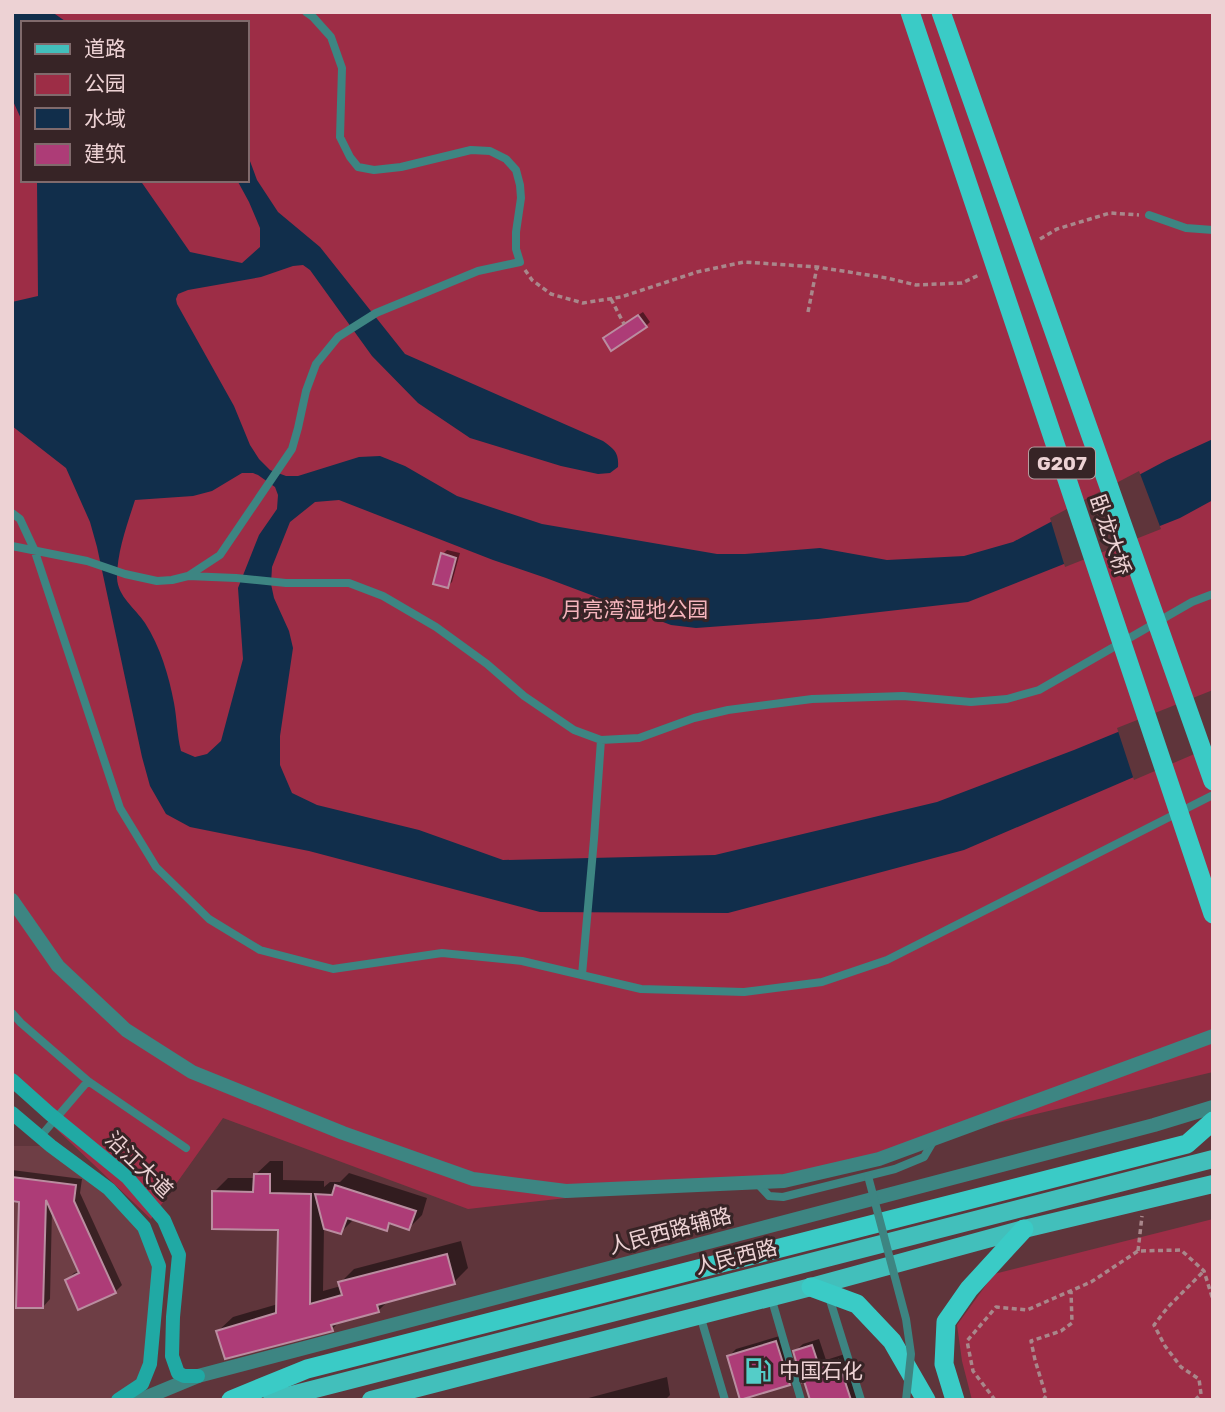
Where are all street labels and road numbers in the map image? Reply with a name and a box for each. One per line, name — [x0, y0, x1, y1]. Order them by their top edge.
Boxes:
road number: G207 — [1029, 447, 1095, 478]
street label: 卧龙大桥 — [1085, 491, 1136, 579]
street label: 沿江大道 — [100, 1126, 178, 1203]
street label: 人民西路辅路 — [606, 1202, 734, 1259]
street label: 人民西路 — [692, 1234, 780, 1279]

